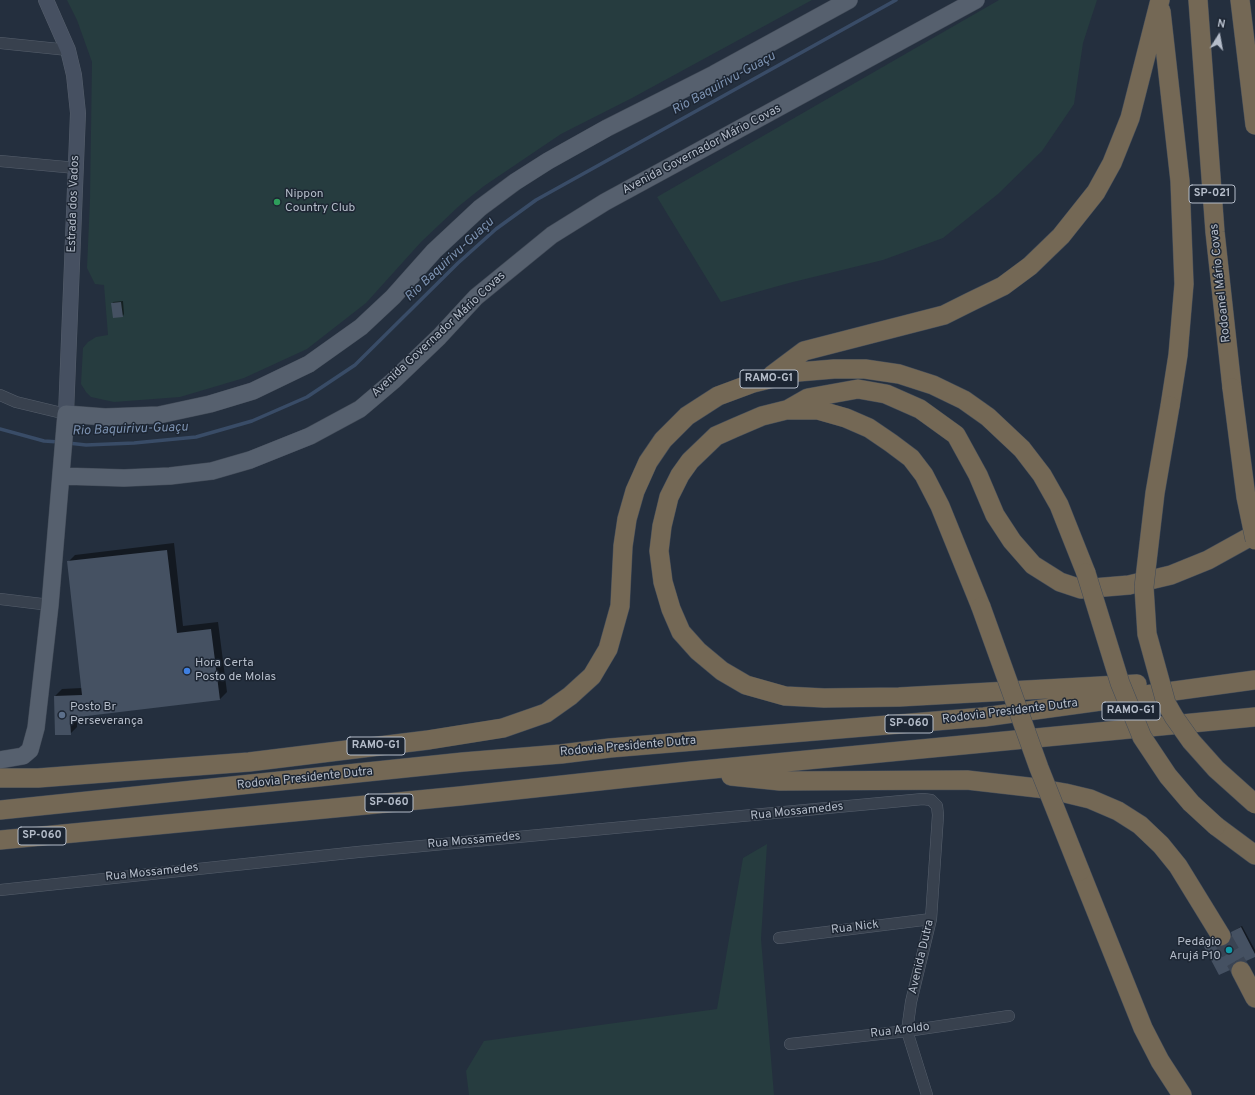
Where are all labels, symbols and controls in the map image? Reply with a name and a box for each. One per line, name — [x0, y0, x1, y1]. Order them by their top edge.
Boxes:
north arrow — [1199, 16, 1239, 56]
text: N — [1216, 17, 1227, 32]
water label: Rio Baquirivu-Guaçu — [670, 49, 778, 119]
street label: Avenida Governador Mário Covas — [620, 102, 784, 198]
street label: Estrada dos Vados — [65, 155, 83, 253]
road number: SP-021 — [1189, 185, 1235, 203]
place label: Nippon Country Club — [285, 188, 355, 216]
marker: Nippon Country Club — [272, 197, 282, 207]
water label: Rio Baquirivu-Guaçu — [402, 215, 498, 305]
street label: Rodoanel Mário Covas — [1208, 223, 1234, 343]
street label: Avenida Governador Mário Covas — [369, 269, 509, 401]
road number: RAMO-G1 — [740, 370, 798, 388]
water label: Rio Baquirivu-Guaçu — [72, 420, 188, 440]
place label: Hora Certa Posto de Molas — [195, 657, 276, 685]
marker: Hora Certa Posto de Molas — [182, 666, 192, 676]
street label: Rodovia Presidente Dutra — [941, 697, 1079, 727]
place label: Posto Br Perseverança — [70, 701, 143, 729]
road number: RAMO-G1 — [1102, 702, 1160, 720]
marker: Posto Br Perseverança — [57, 710, 67, 720]
road number: SP-060 — [885, 715, 933, 733]
street label: Rodovia Presidente Dutra — [559, 734, 697, 760]
road number: RAMO-G1 — [347, 737, 405, 755]
street label: Rodovia Presidente Dutra — [236, 765, 374, 793]
road number: SP-060 — [365, 794, 413, 812]
street label: Rua Mossamedes — [750, 800, 844, 824]
road number: SP-060 — [18, 827, 66, 845]
street label: Rua Mossamedes — [427, 830, 521, 852]
street label: Rua Mossamedes — [105, 861, 199, 885]
street label: Rua Nick — [830, 918, 880, 938]
street label: Avenida Dutra — [906, 919, 938, 995]
place label: Pedágio Arujá P10 — [1169, 936, 1221, 964]
marker: Pedágio Arujá P10 — [1224, 945, 1234, 955]
street label: Rua Aroldo — [870, 1020, 930, 1042]

